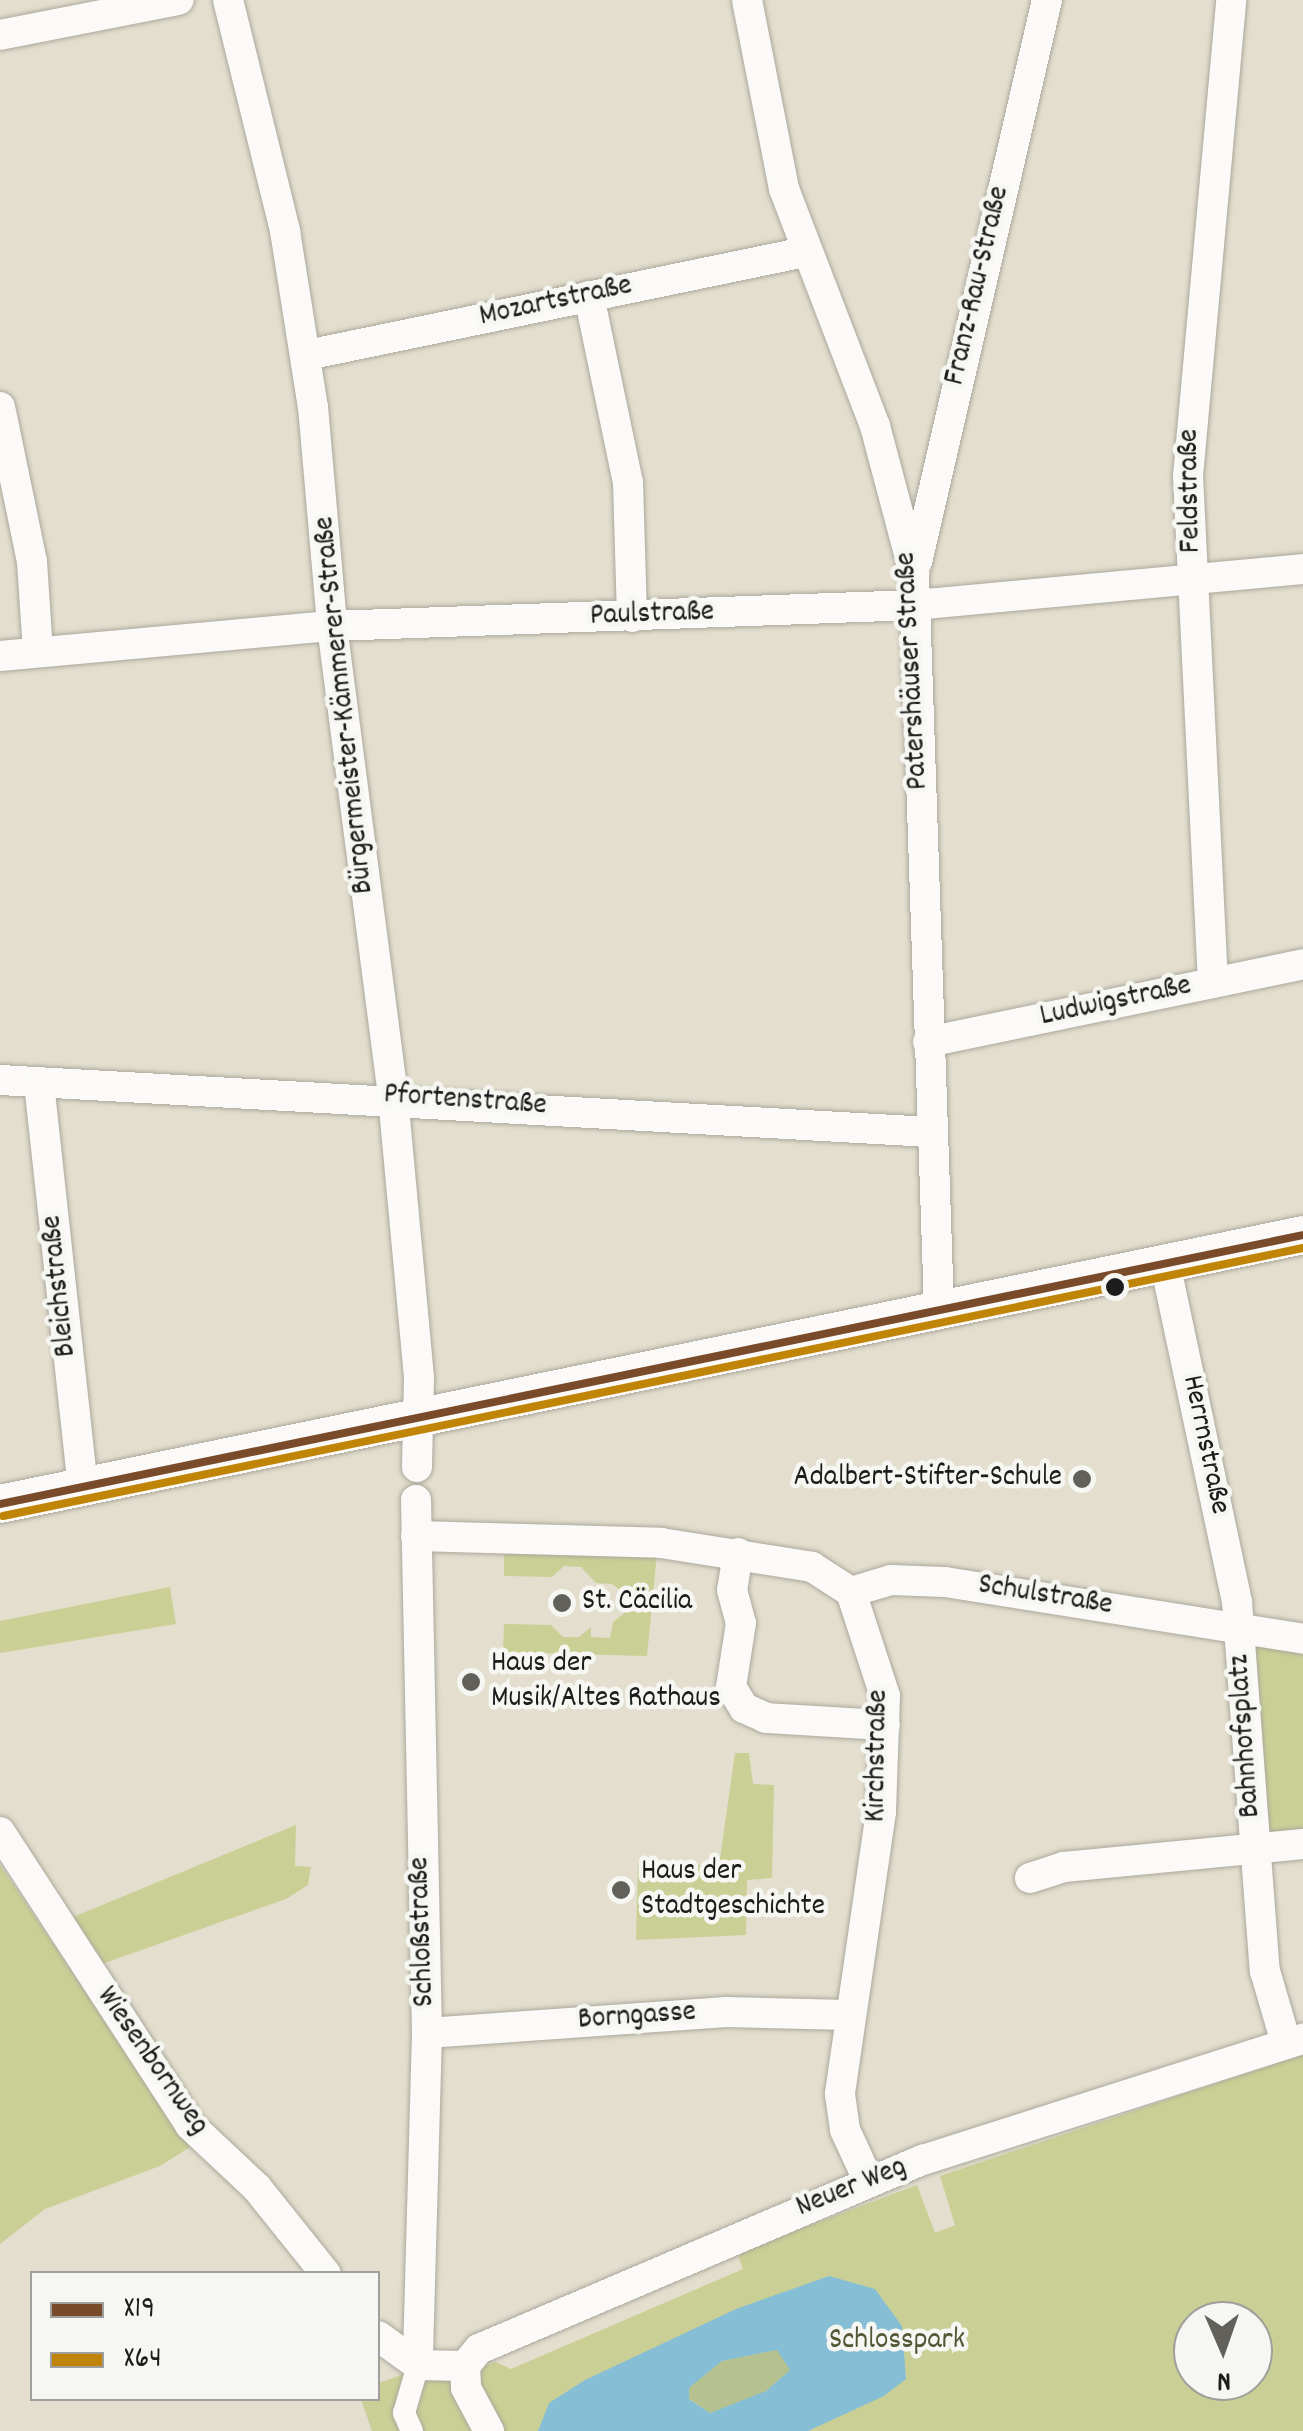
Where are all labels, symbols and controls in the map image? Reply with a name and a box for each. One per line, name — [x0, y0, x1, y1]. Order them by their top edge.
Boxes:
street label: Franz-Rau-Straße — [939, 183, 1019, 389]
street label: Mozartstraße — [476, 269, 636, 337]
street label: Feldstraße — [1173, 429, 1211, 553]
street label: Bürgermeister-Kämmerer-Straße — [308, 515, 384, 895]
street label: Patershäuser Straße — [890, 551, 938, 791]
street label: Paulstraße — [589, 596, 715, 636]
street label: Ludwigstraße — [1037, 969, 1195, 1037]
street label: Pfortenstraße — [382, 1078, 548, 1126]
street label: Bleichstraße — [36, 1213, 86, 1359]
unlabelled marker — [1105, 1277, 1125, 1297]
street label: Herrnstraße — [1172, 1372, 1236, 1518]
place label: Adalbert-Stifter-Schule — [793, 1461, 1062, 1497]
marker: Adalbert-Stifter-Schule — [1071, 1468, 1093, 1490]
street label: Schulstraße — [975, 1569, 1115, 1625]
place label: St. Cäcilia — [582, 1585, 692, 1621]
marker: St. Cäcilia — [551, 1592, 573, 1614]
place label: Haus der Musik/Altes Rathaus — [491, 1647, 721, 1718]
street label: Bahnhofsplatz — [1223, 1653, 1271, 1819]
marker: Haus der Musik/Altes Rathaus — [460, 1671, 482, 1693]
street label: Kirchstraße — [860, 1689, 898, 1823]
place label: Haus der Stadtgeschichte — [641, 1855, 825, 1926]
street label: Schloßstraße — [403, 1856, 445, 2008]
marker: Haus der Stadtgeschichte — [610, 1879, 632, 1901]
street label: Wiesenbornweg — [87, 1981, 215, 2143]
street label: Borngasse — [577, 1996, 697, 2040]
street label: Neuer Weg — [792, 2151, 912, 2227]
legend — [30, 2271, 380, 2401]
text: X19 — [124, 2289, 155, 2332]
north arrow — [1173, 2301, 1273, 2401]
park label: Schlosspark — [829, 2324, 965, 2360]
text: X64 — [124, 2339, 162, 2382]
text: N — [1216, 2359, 1232, 2399]

